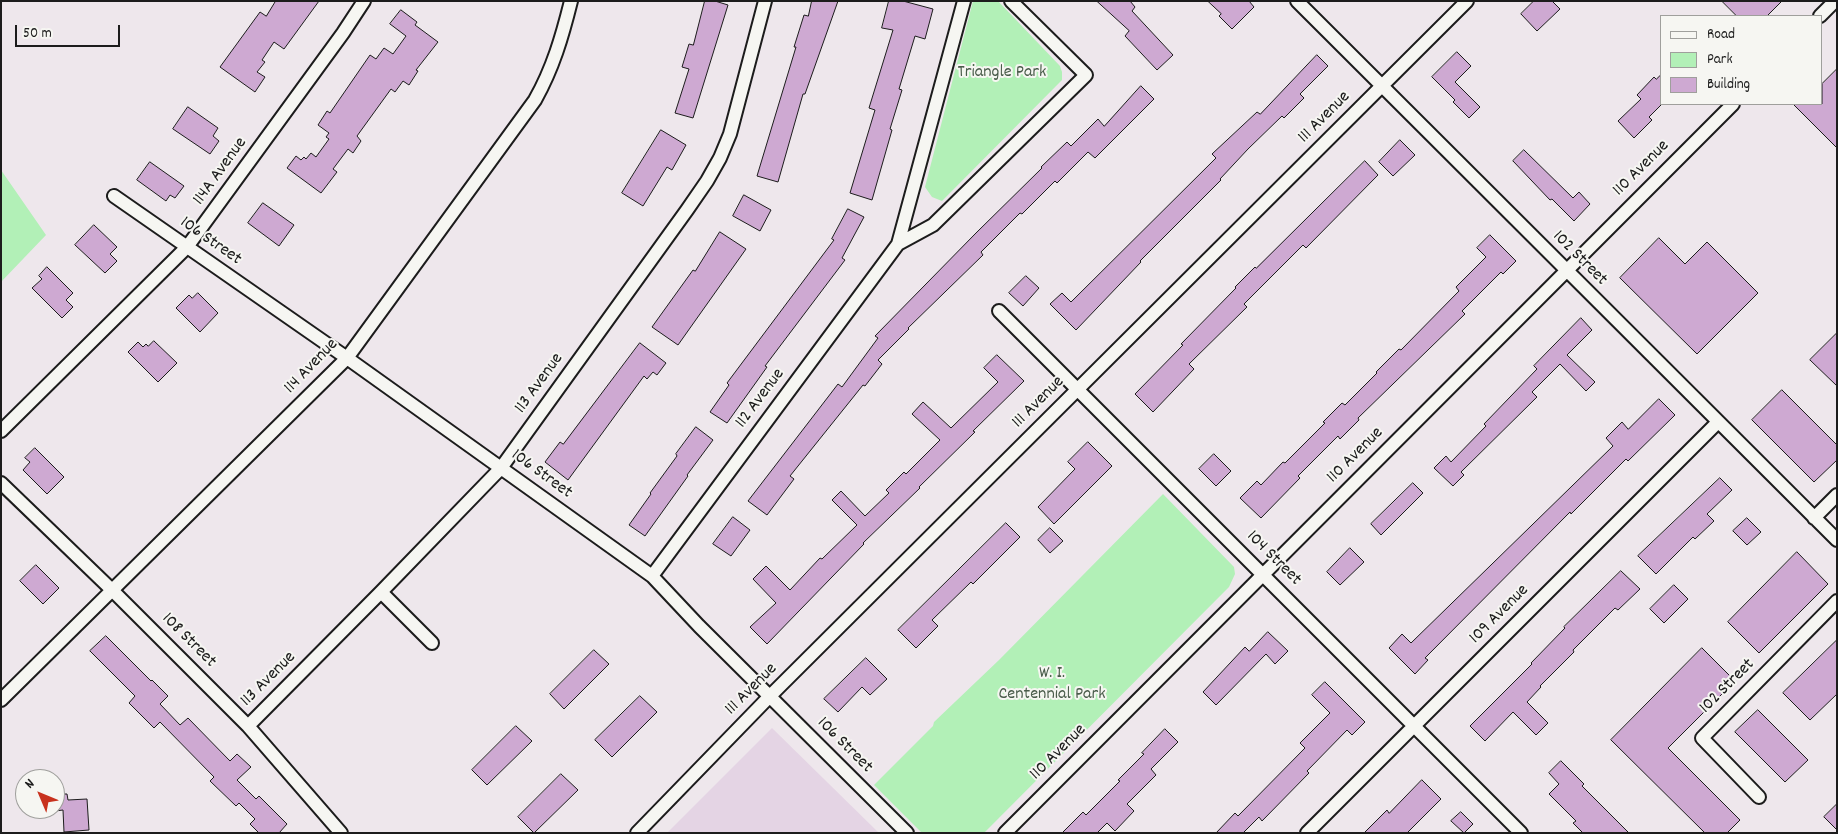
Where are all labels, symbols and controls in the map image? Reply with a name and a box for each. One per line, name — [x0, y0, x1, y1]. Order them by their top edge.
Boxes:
scale bar — [18, 15, 122, 47]
legend — [1660, 15, 1823, 105]
text: 50 m — [23, 23, 52, 45]
text: Road — [1707, 24, 1735, 46]
text: Park — [1707, 49, 1733, 71]
park label: Triangle Park — [958, 63, 1046, 85]
text: Building — [1707, 74, 1750, 96]
street label: 111 Avenue — [1294, 87, 1356, 149]
street label: 114A Avenue — [189, 134, 253, 210]
street label: 110 Avenue — [1609, 136, 1675, 202]
street label: 106 Street — [175, 213, 245, 271]
street label: 102 Street — [1547, 227, 1611, 291]
street label: 114 Avenue — [280, 335, 344, 399]
street label: 113 Avenue — [511, 350, 569, 418]
street label: 112 Avenue — [732, 365, 790, 433]
street label: 111 Avenue — [1008, 372, 1070, 434]
street label: 110 Avenue — [1323, 423, 1389, 489]
street label: 106 Street — [506, 446, 576, 504]
street label: 104 Street — [1241, 527, 1305, 591]
street label: 109 Avenue — [1466, 581, 1534, 649]
street label: 108 Street — [156, 609, 220, 673]
street label: 113 Avenue — [237, 648, 301, 712]
street label: 102 Street — [1696, 655, 1760, 719]
street label: 111 Avenue — [721, 659, 783, 721]
park label: W. I. Centennial Park — [998, 664, 1106, 706]
street label: 106 Street — [811, 713, 877, 779]
street label: 110 Avenue — [1026, 720, 1092, 786]
north arrow — [15, 769, 65, 819]
text: N — [21, 775, 40, 794]

